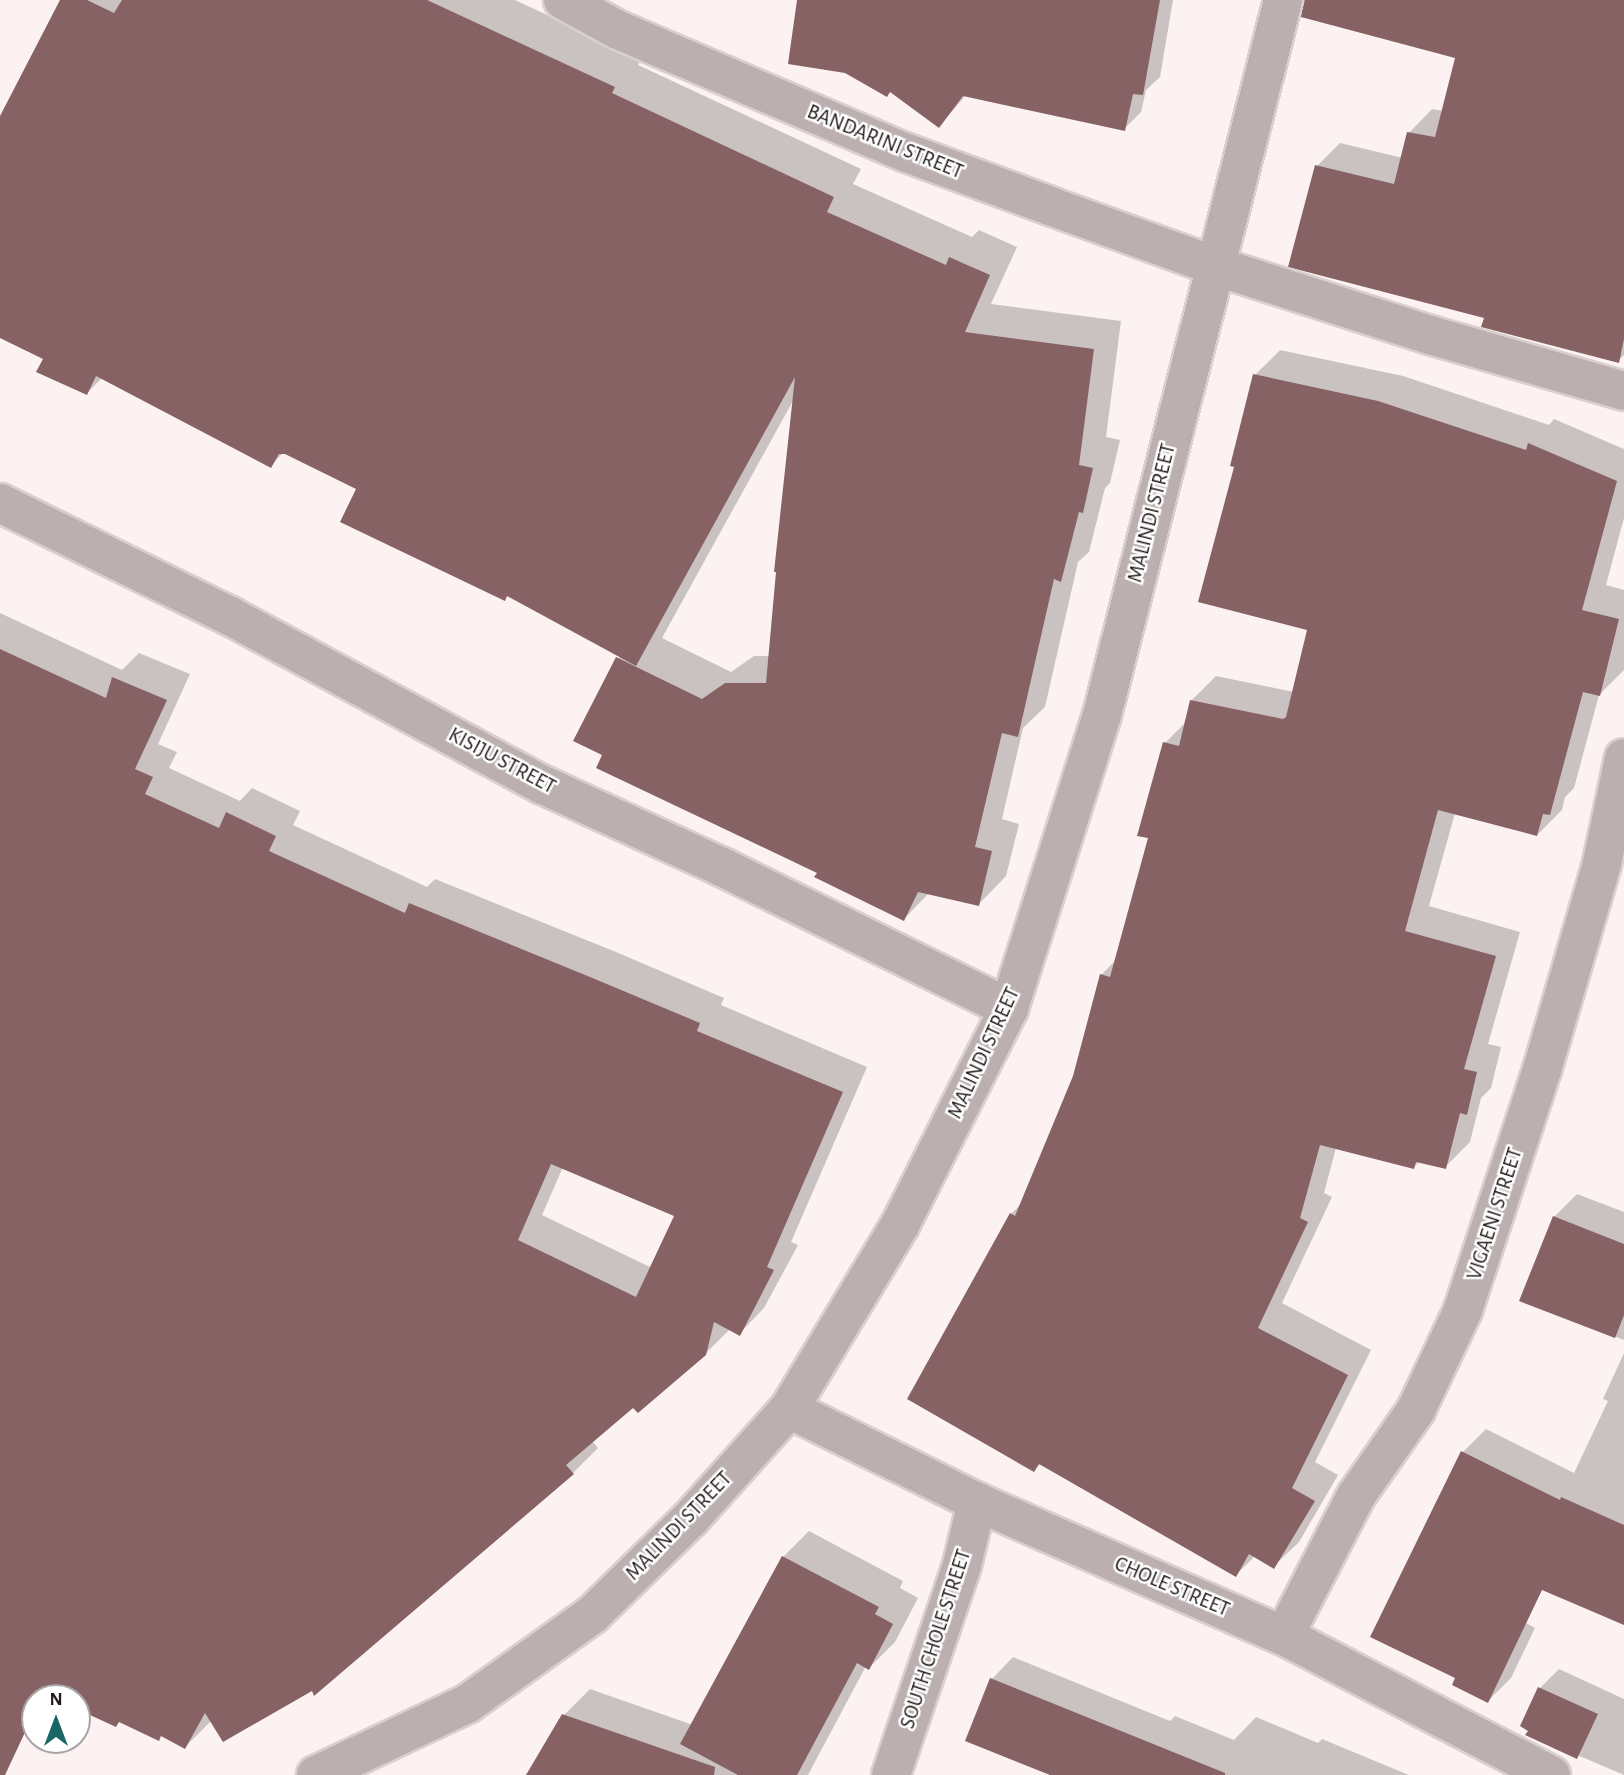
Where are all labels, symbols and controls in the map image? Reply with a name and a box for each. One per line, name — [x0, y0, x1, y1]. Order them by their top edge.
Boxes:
street label: BANDARINI STREET — [803, 99, 967, 185]
street label: MALINDI STREET — [1123, 441, 1181, 585]
street label: KISIJU STREET — [444, 722, 560, 800]
street label: MALINDI STREET — [943, 983, 1025, 1123]
street label: VIGAENI STREET — [1462, 1145, 1528, 1283]
street label: MALINDI STREET — [621, 1466, 737, 1586]
street label: SOUTH CHOLE STREET — [895, 1546, 977, 1732]
street label: CHOLE STREET — [1111, 1551, 1233, 1623]
north arrow — [21, 1684, 91, 1754]
text: N — [49, 1690, 63, 1709]

